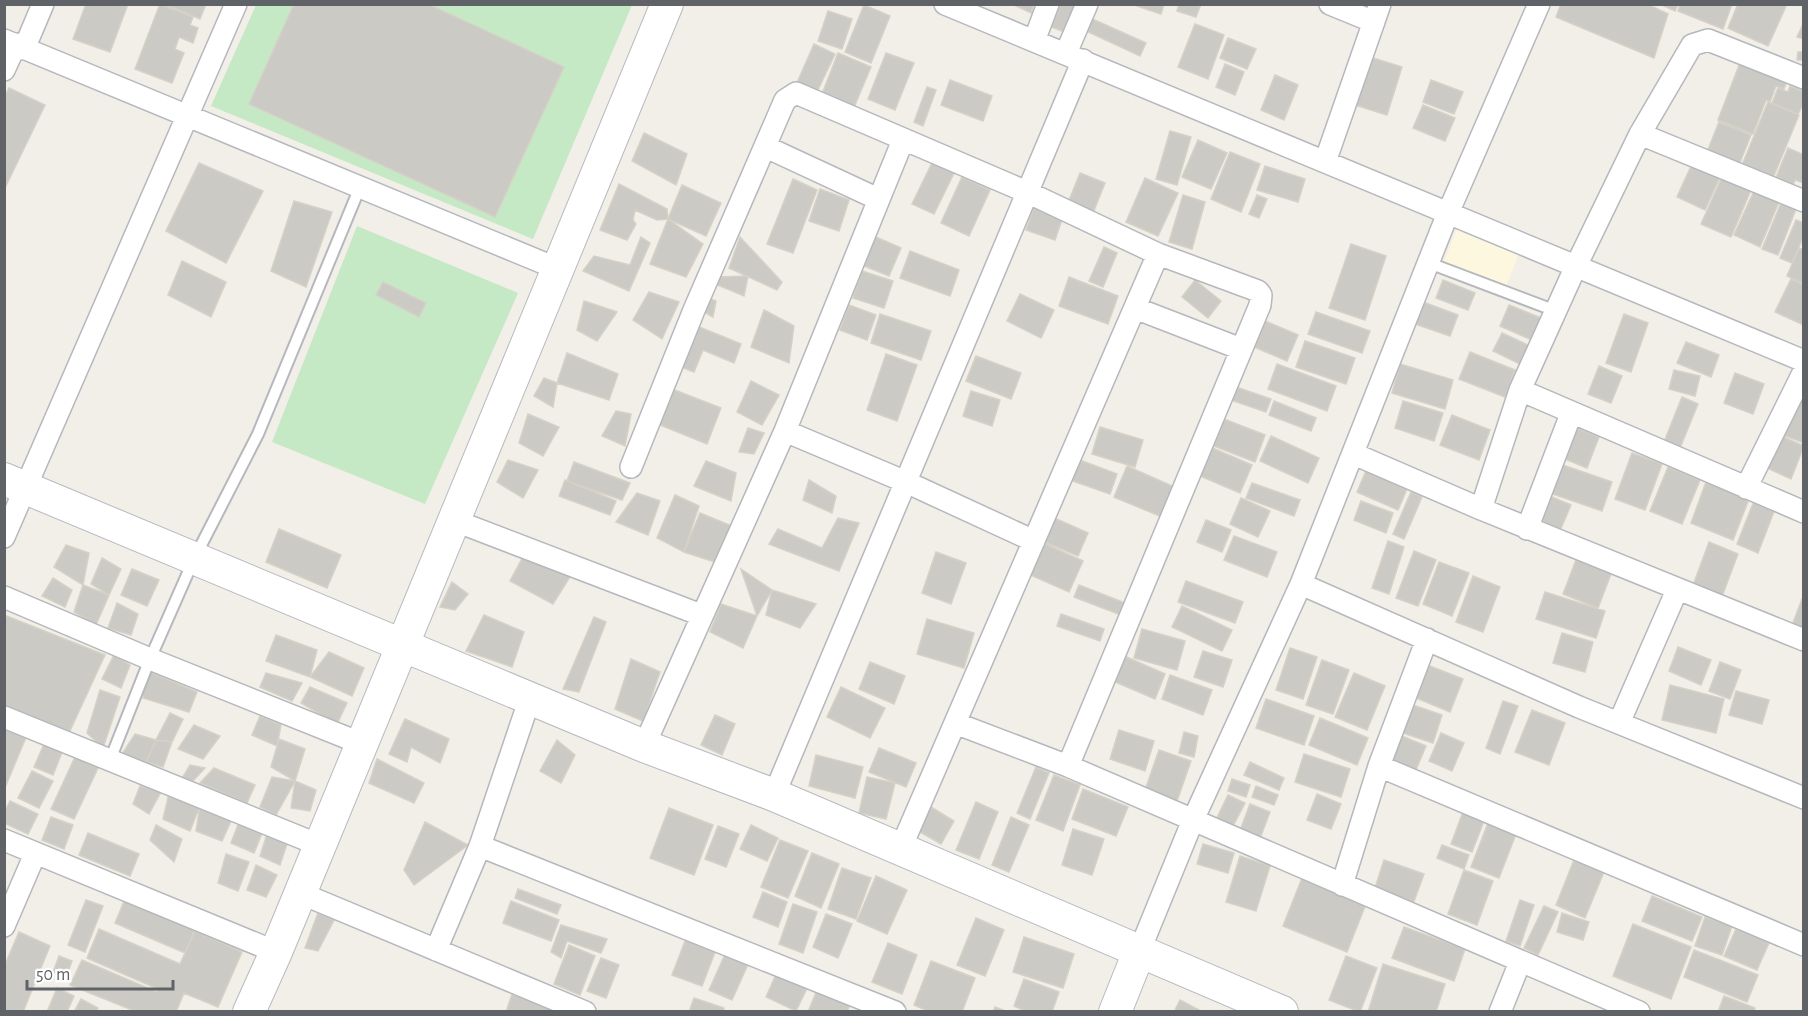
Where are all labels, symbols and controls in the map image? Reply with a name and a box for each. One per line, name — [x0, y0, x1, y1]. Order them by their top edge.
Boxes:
scale bar — [27, 953, 172, 991]
text: 50 m — [36, 966, 70, 984]

